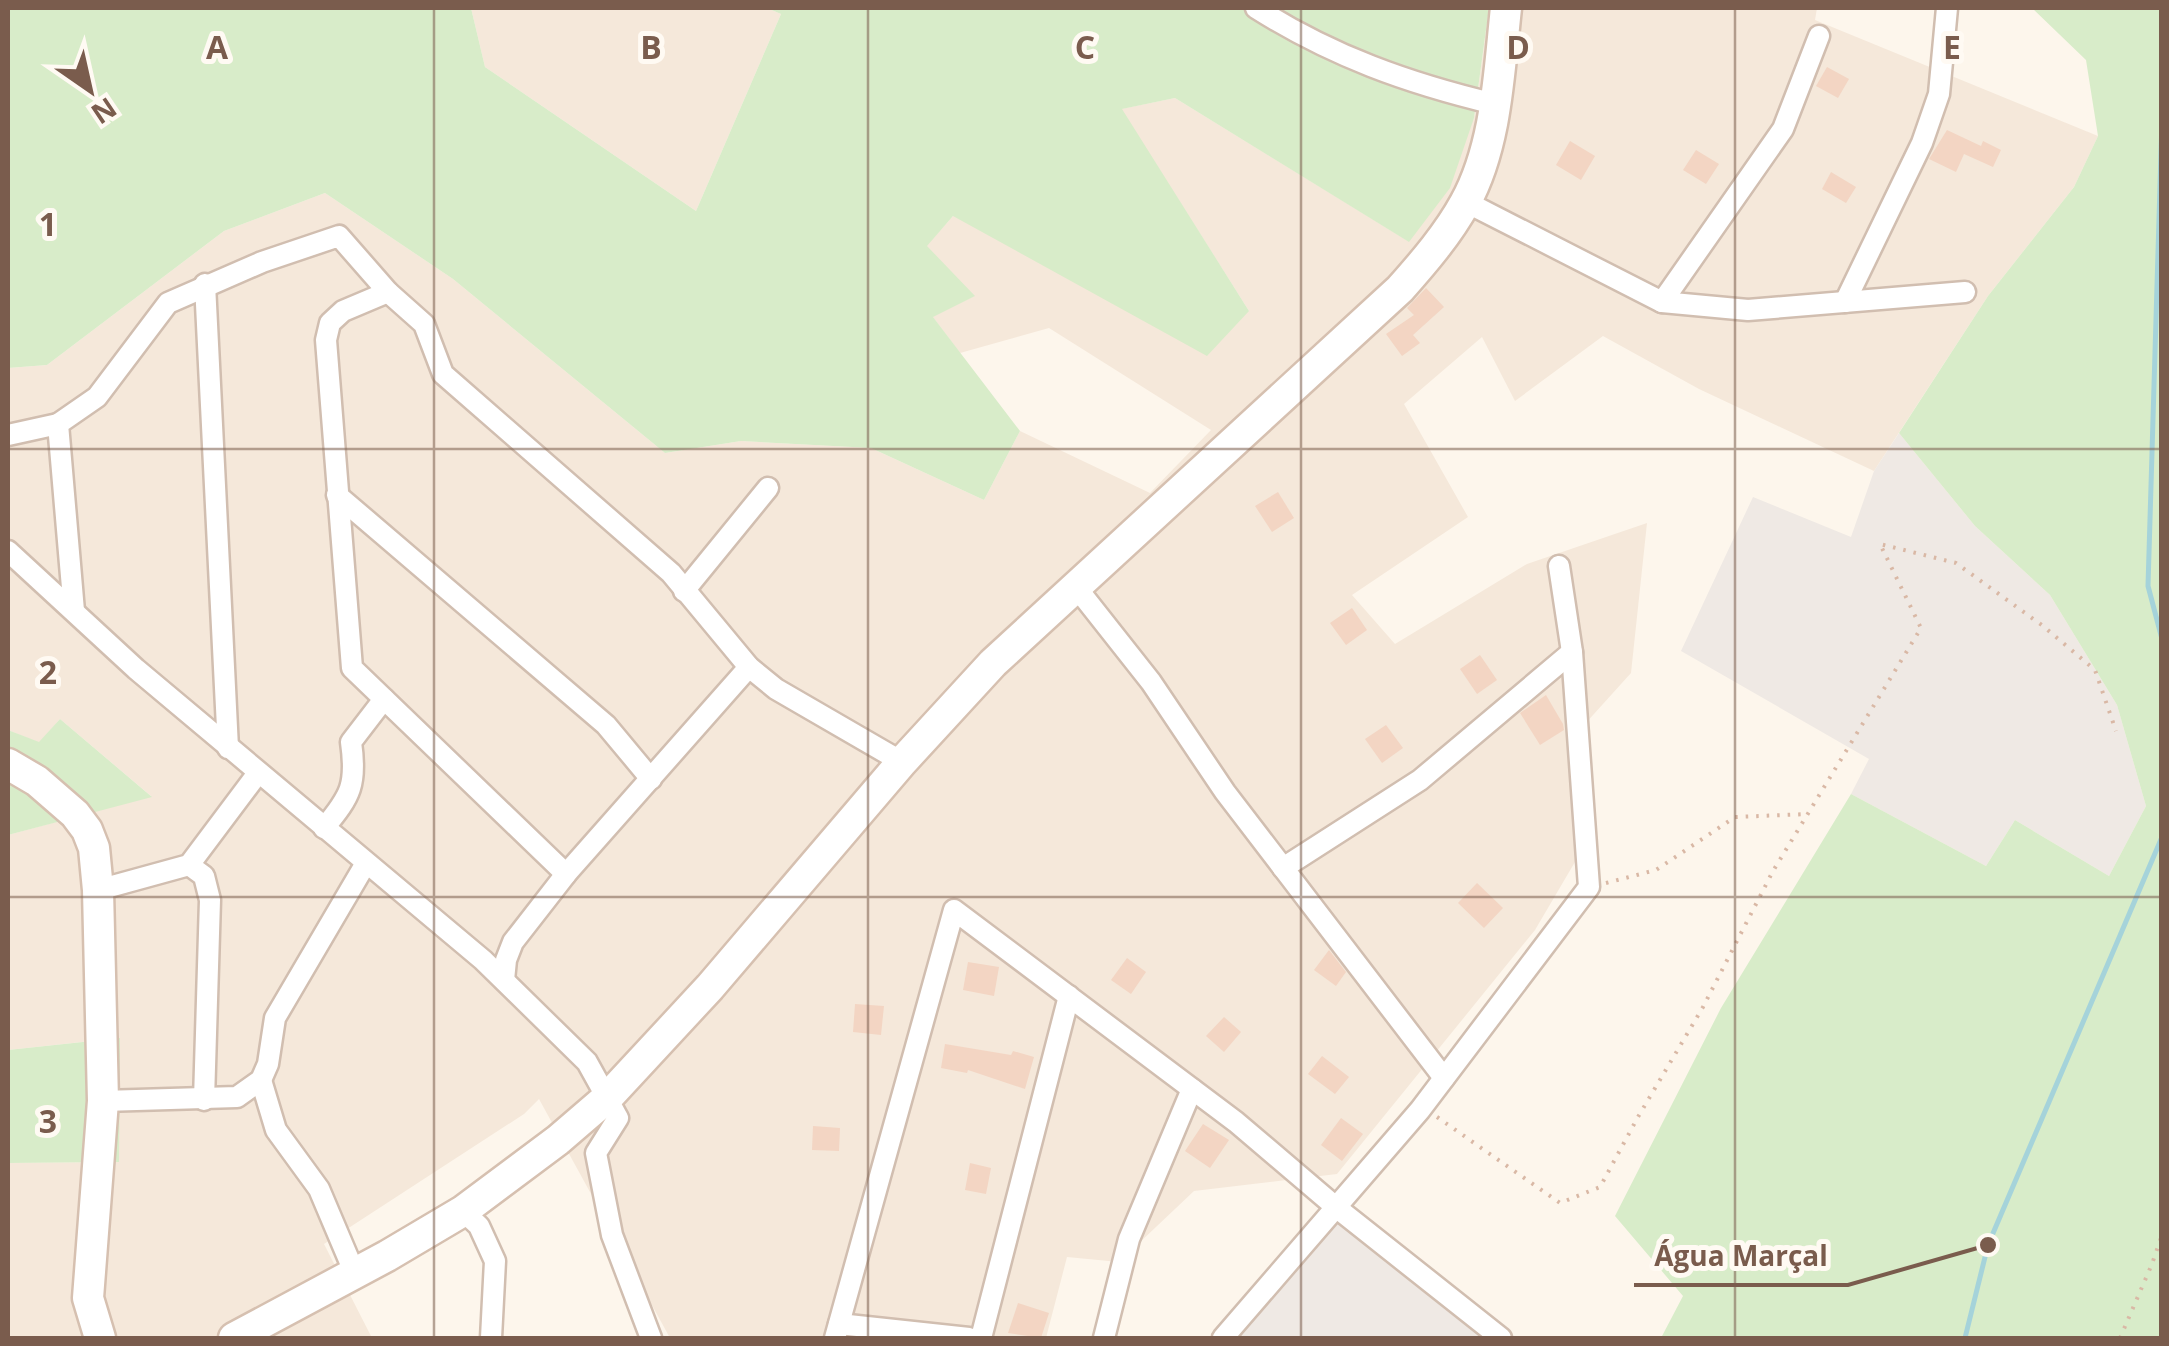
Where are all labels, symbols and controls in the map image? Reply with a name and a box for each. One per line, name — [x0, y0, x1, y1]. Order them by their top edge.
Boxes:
text: A — [206, 25, 229, 68]
text: B — [640, 25, 662, 68]
text: C — [1075, 25, 1095, 68]
text: D — [1506, 25, 1530, 68]
text: E — [1943, 25, 1961, 68]
north arrow — [40, 40, 140, 140]
text: N — [84, 89, 125, 134]
text: 1 — [39, 202, 57, 245]
text: 2 — [39, 650, 57, 693]
text: 3 — [39, 1099, 57, 1142]
callout: Água Marçal — [1634, 1227, 1848, 1285]
text: Água Marçal — [1654, 1236, 1828, 1274]

